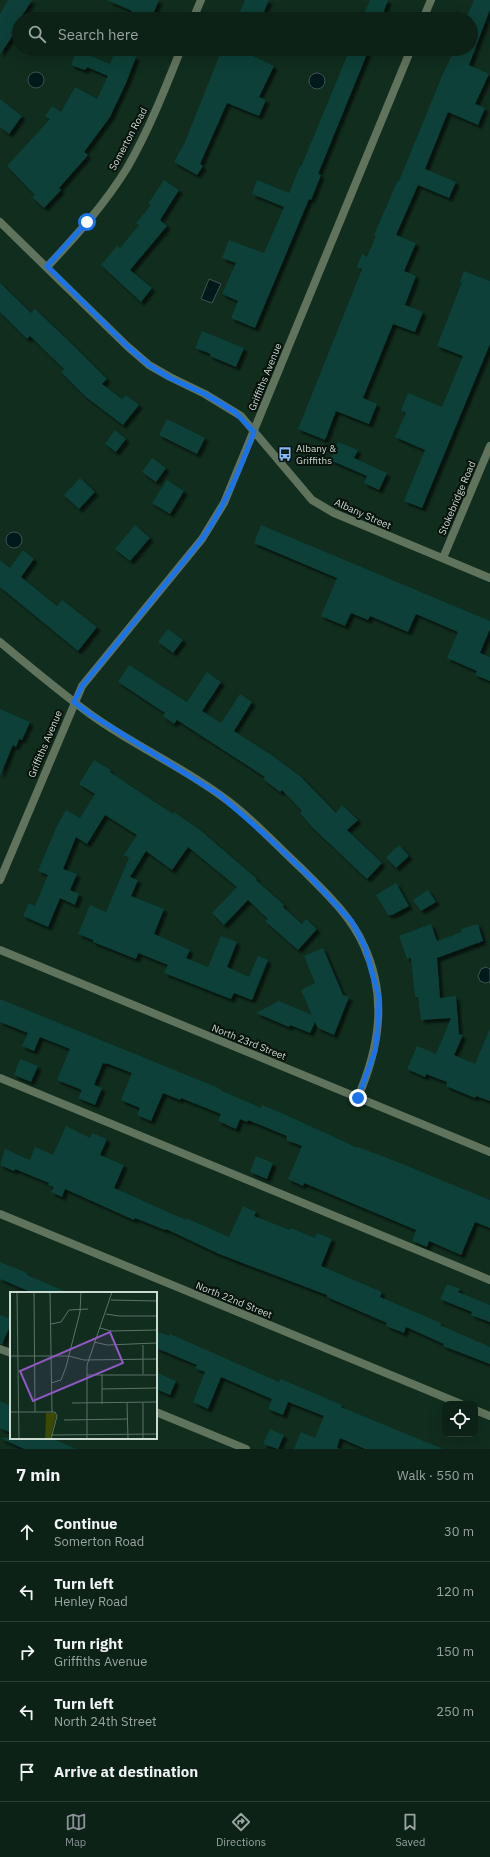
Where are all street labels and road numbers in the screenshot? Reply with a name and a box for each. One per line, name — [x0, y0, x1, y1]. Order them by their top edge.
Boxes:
street label: Somerton Road — [106, 105, 150, 173]
street label: Griffiths Avenue — [246, 341, 285, 413]
street label: Stokebridge Road — [436, 459, 478, 537]
street label: Albany Street — [333, 496, 394, 532]
street label: Griffiths Avenue — [25, 708, 65, 780]
street label: North 23rd Street — [210, 1021, 289, 1063]
street label: North 22nd Street — [194, 1279, 275, 1321]

